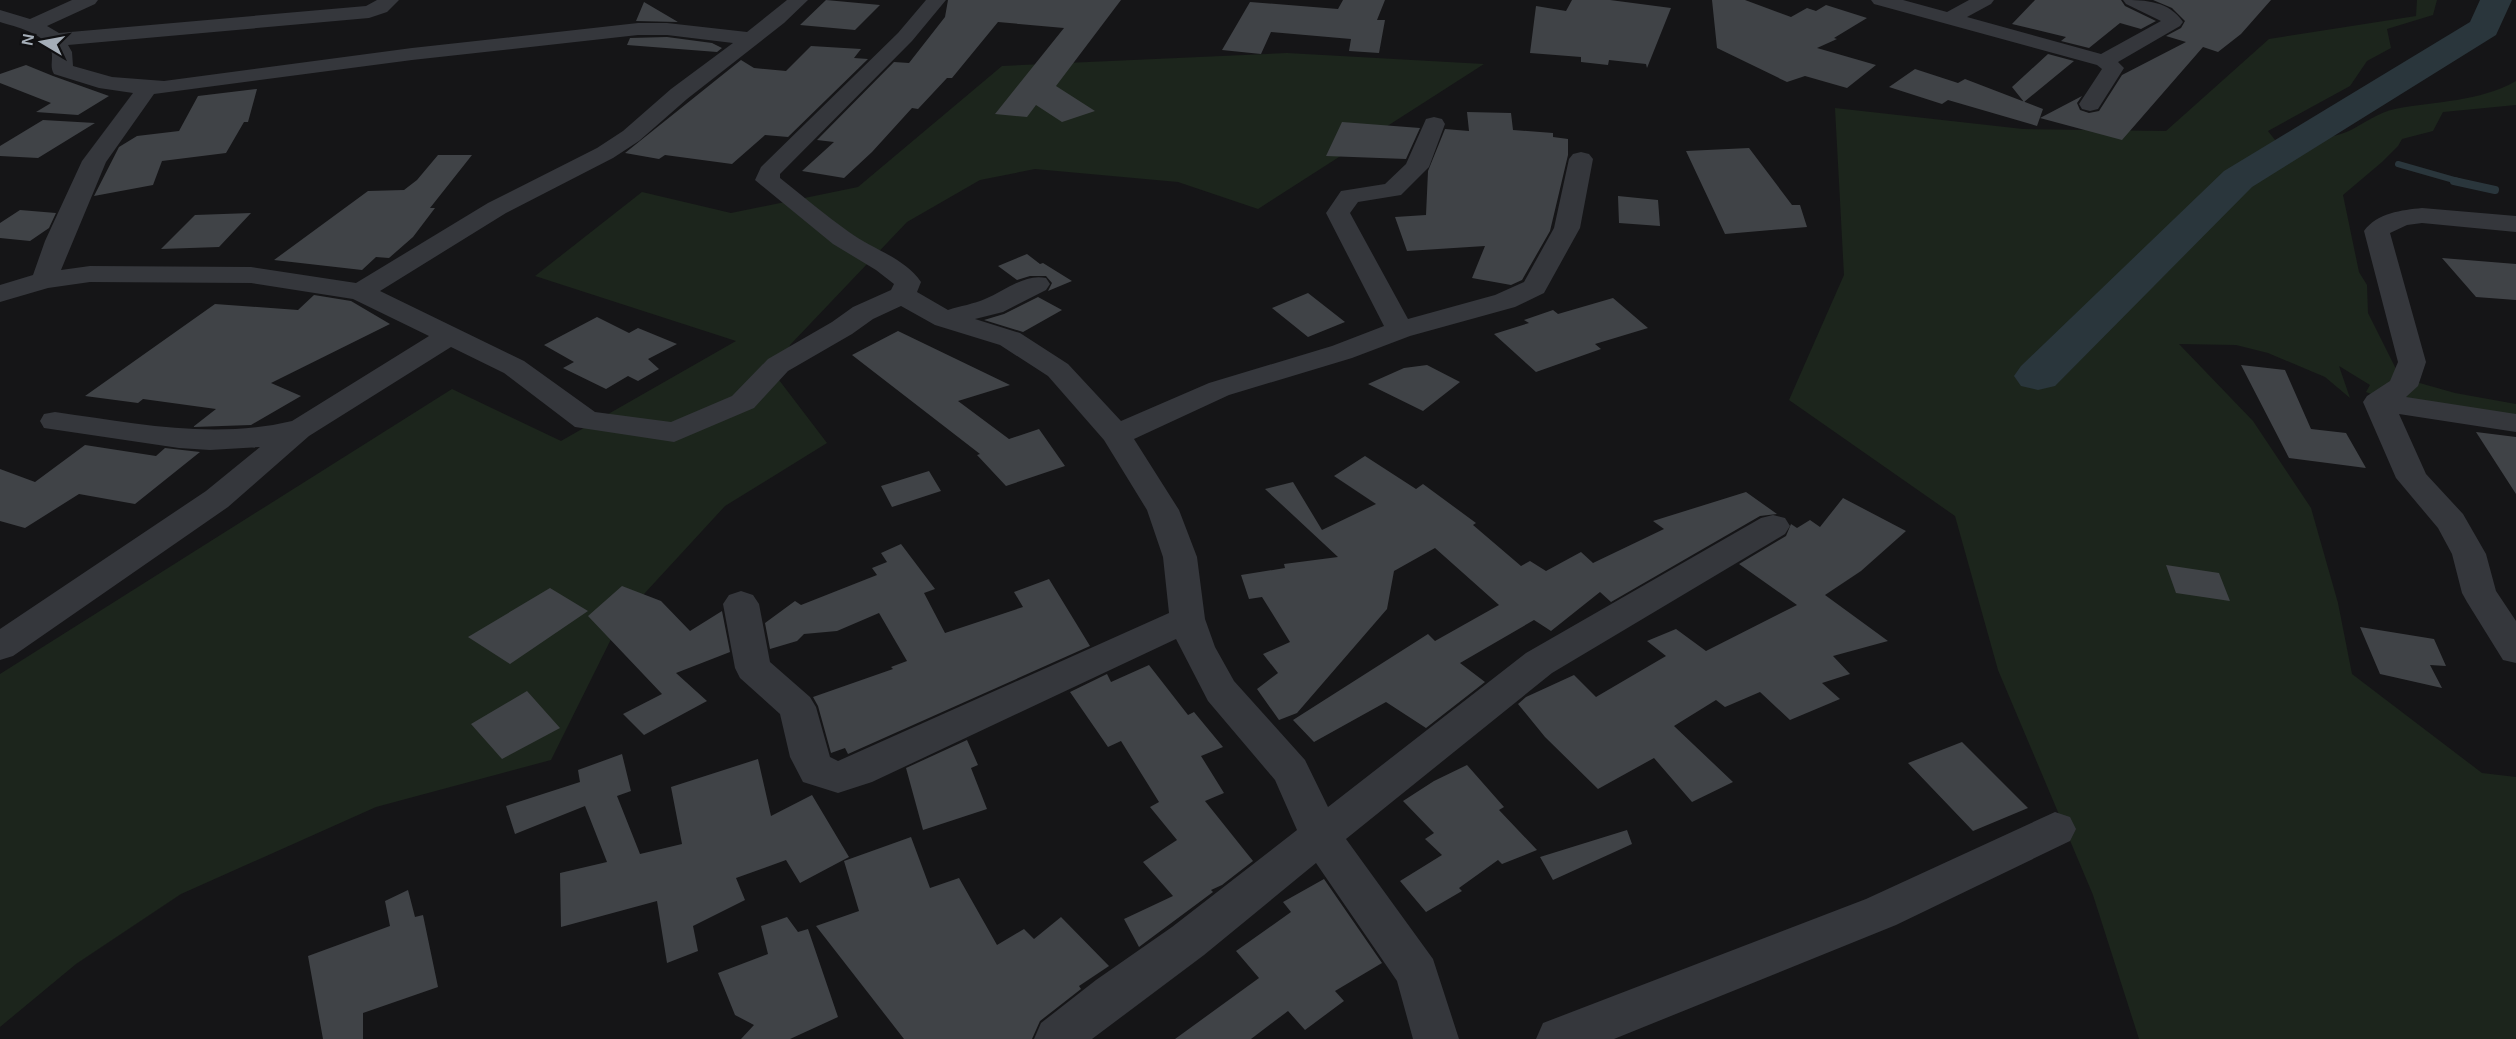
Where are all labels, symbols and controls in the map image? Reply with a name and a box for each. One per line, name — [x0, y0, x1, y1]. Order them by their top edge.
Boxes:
north arrow — [12, 12, 72, 72]
text: N — [18, 32, 37, 47]

